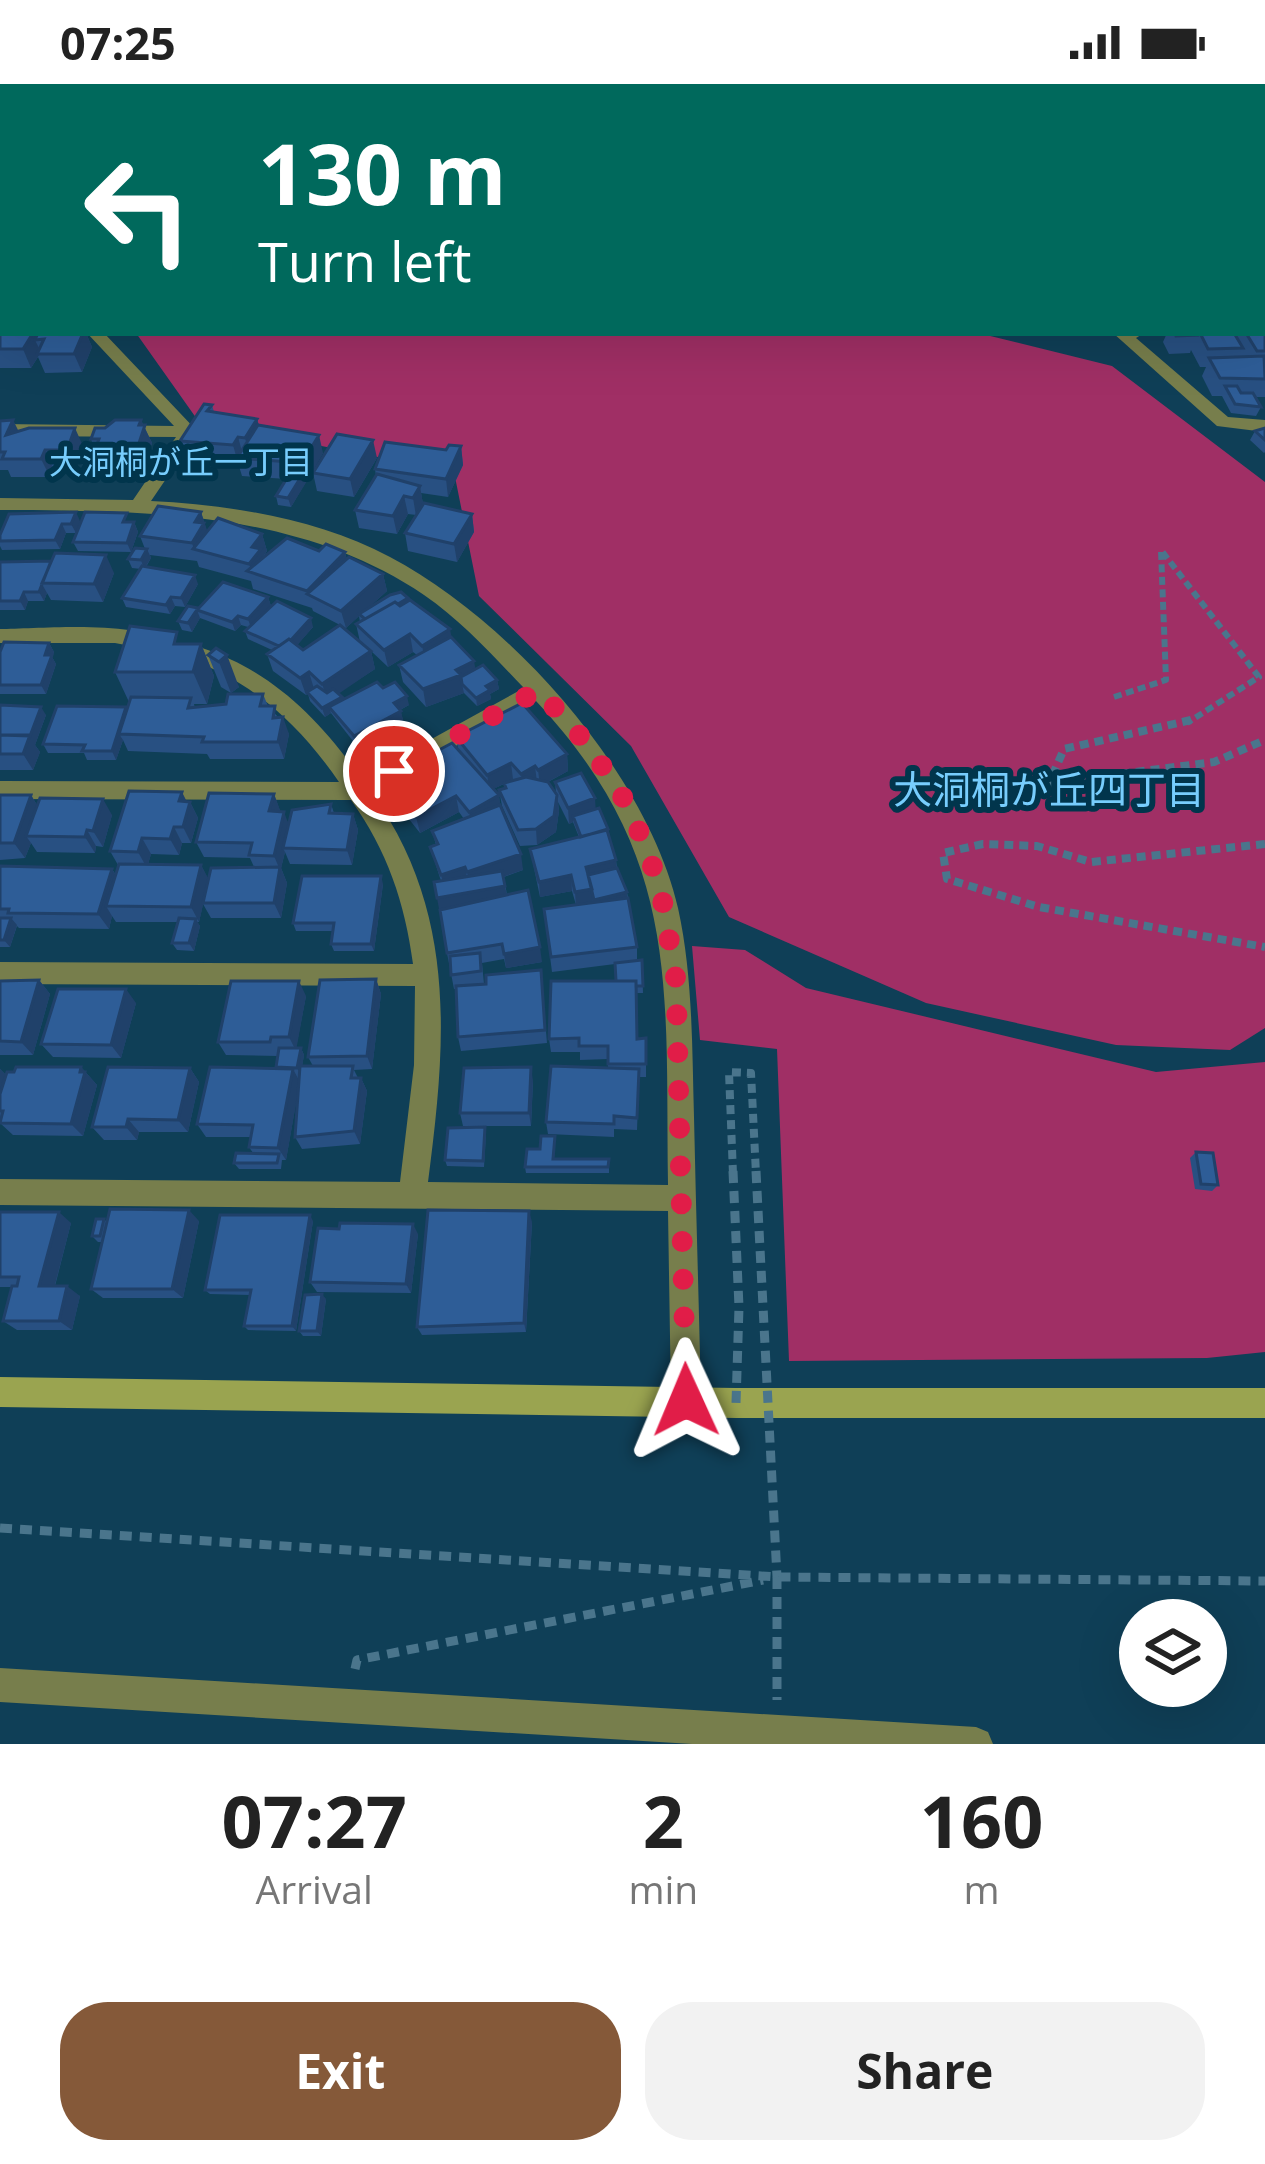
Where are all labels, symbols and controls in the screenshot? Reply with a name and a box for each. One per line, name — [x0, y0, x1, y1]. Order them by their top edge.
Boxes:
text: 07:25 — [60, 12, 176, 73]
text: 130 m — [258, 115, 506, 230]
icon: left — [60, 132, 216, 288]
text: Turn left — [258, 224, 471, 298]
district label: 大洞桐が丘一丁目 — [49, 439, 313, 484]
pin — [343, 720, 445, 822]
icon: arrive — [361, 738, 427, 804]
district label: 大洞桐が丘四丁目 — [893, 762, 1205, 815]
position arrow — [623, 1337, 749, 1463]
map controls — [1119, 1599, 1227, 1707]
button: layers — [1119, 1599, 1227, 1707]
text: 07:27 — [222, 1771, 407, 1869]
text: 2 — [643, 1771, 684, 1869]
text: 160 — [920, 1771, 1043, 1869]
text: Arrival — [256, 1862, 373, 1915]
text: min — [628, 1862, 698, 1915]
text: m — [964, 1862, 1000, 1915]
button: Exit — [60, 2002, 621, 2140]
button: Share — [645, 2002, 1205, 2140]

